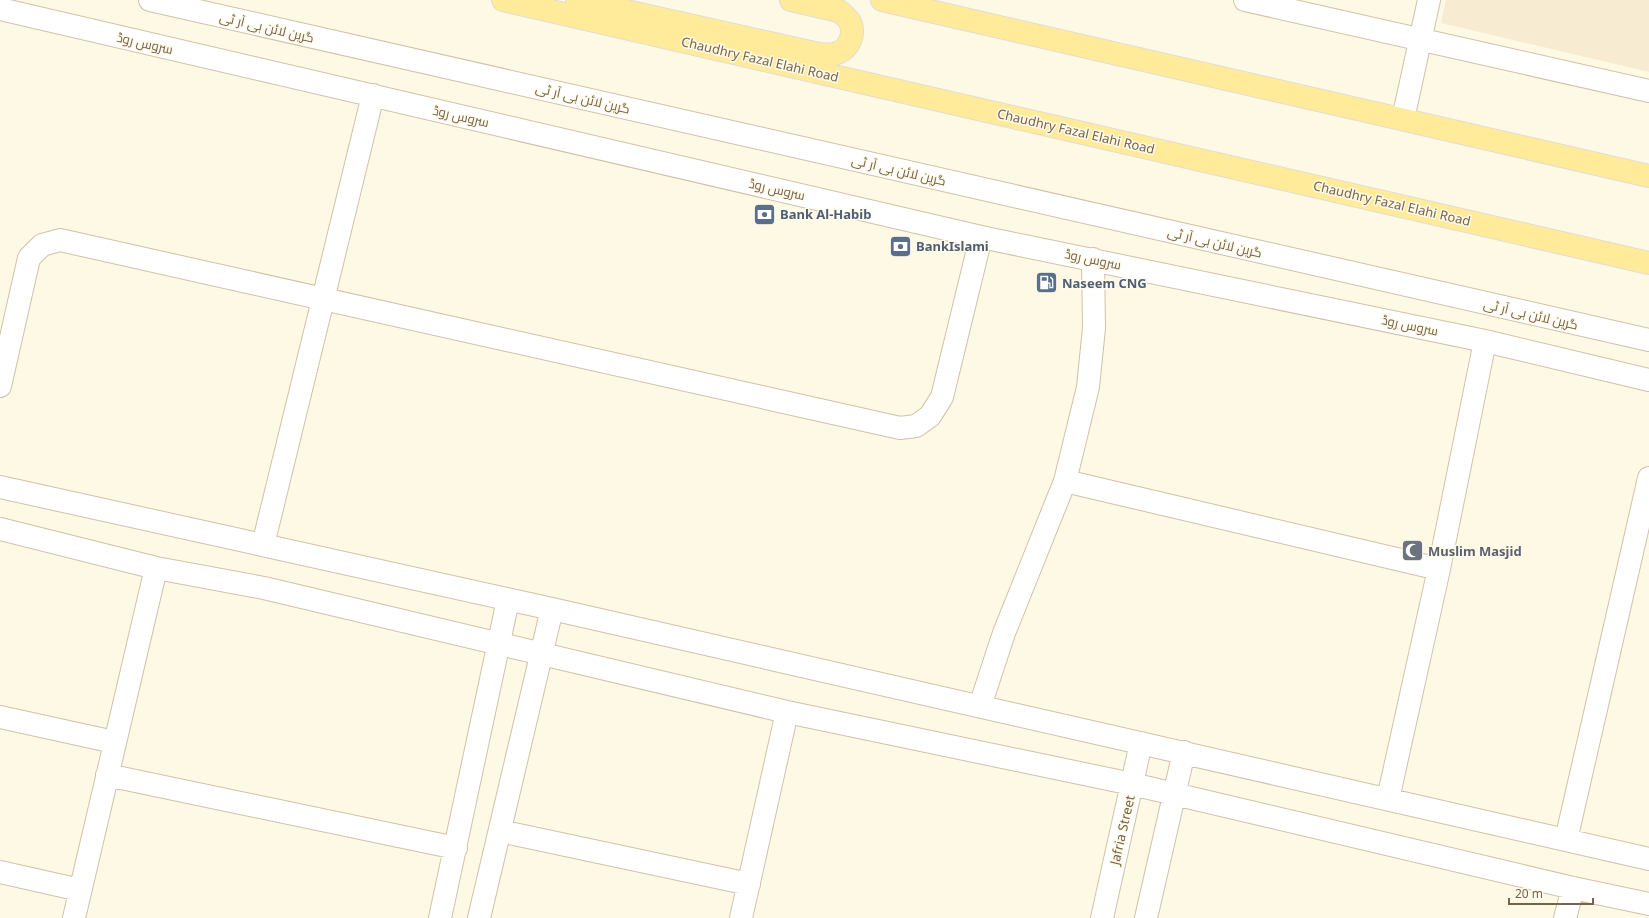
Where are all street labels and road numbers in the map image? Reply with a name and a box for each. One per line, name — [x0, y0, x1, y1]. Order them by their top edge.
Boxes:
street label: گرین لائن بی آر ٹی — [218, 7, 316, 47]
street label: سروس روڈ — [115, 28, 175, 58]
street label: Chaudhry Fazal Elahi Road — [680, 32, 840, 86]
street label: گرین لائن بی آر ٹی — [534, 78, 632, 118]
street label: سروس روڈ — [431, 101, 491, 131]
street label: Chaudhry Fazal Elahi Road — [996, 104, 1156, 158]
street label: گرین لائن بی آر ٹی — [850, 150, 948, 190]
street label: سروس روڈ — [747, 174, 807, 204]
street label: Chaudhry Fazal Elahi Road — [1312, 176, 1472, 230]
street label: گرین لائن بی آر ٹی — [1166, 222, 1264, 262]
street label: سروس روڈ — [1063, 244, 1123, 274]
street label: گرین لائن بی آر ٹی — [1482, 294, 1580, 334]
street label: سروس روڈ — [1380, 310, 1440, 340]
street label: Jafria Street — [1105, 793, 1139, 869]

